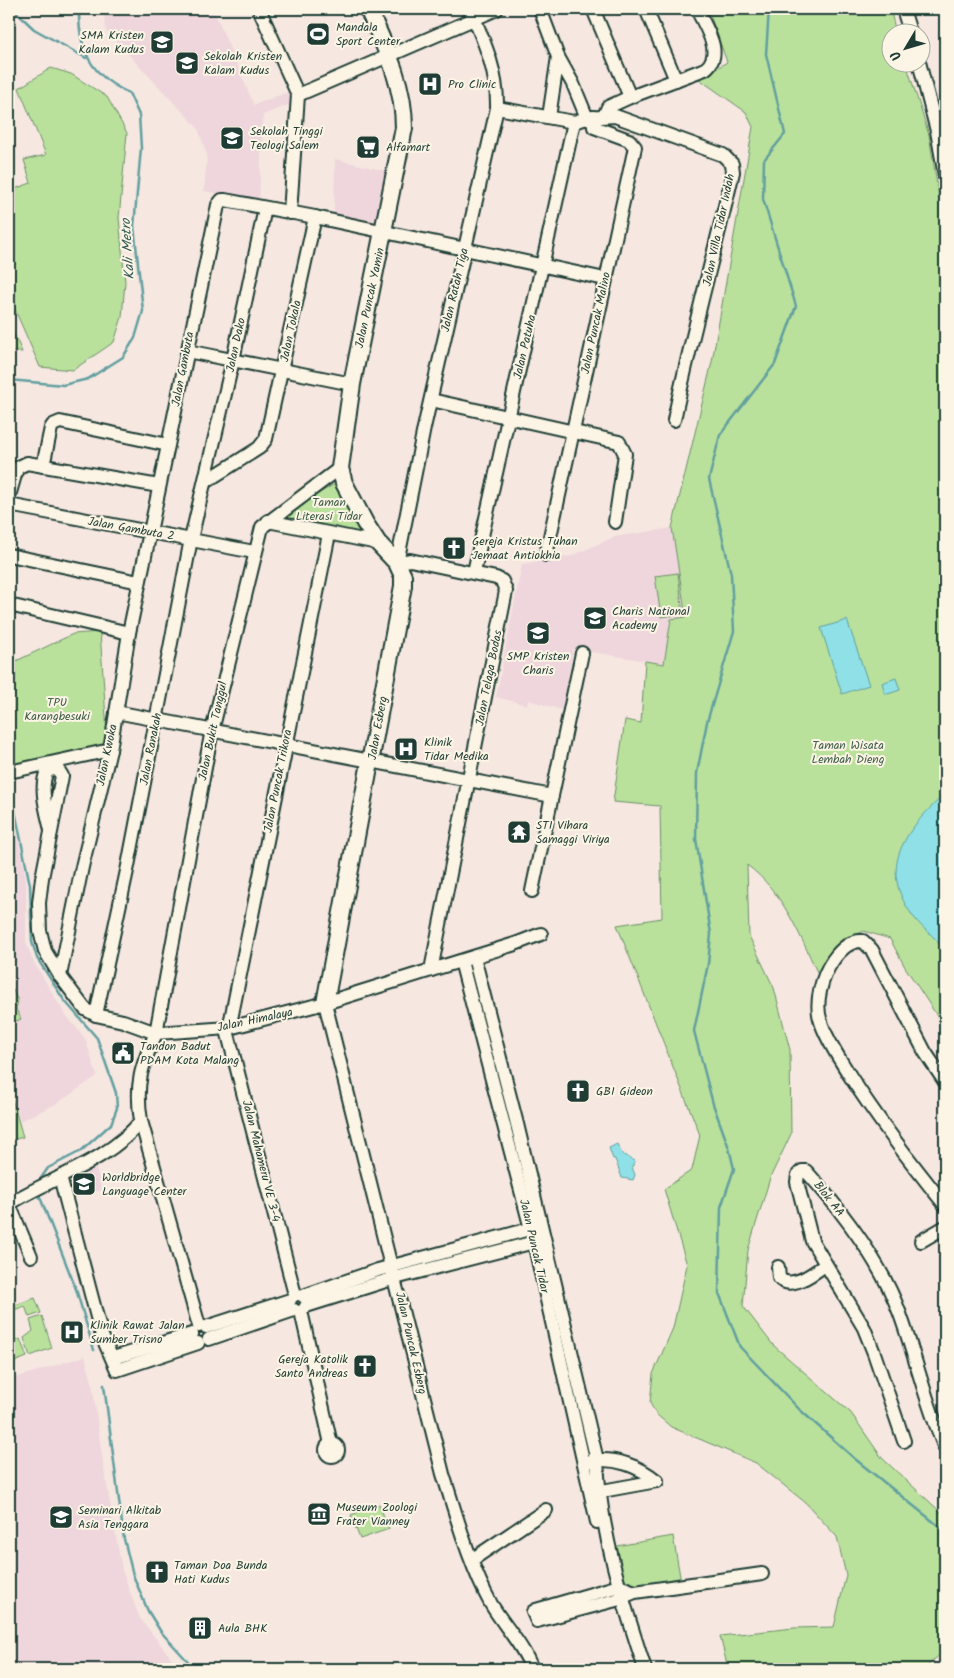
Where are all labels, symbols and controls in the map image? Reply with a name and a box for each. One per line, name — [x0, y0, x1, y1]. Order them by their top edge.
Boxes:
place label: Mandala Sport Center — [336, 18, 401, 51]
sports icon: Mandala Sport Center — [305, 21, 331, 47]
north arrow — [882, 22, 932, 72]
place label: SMA Kristen Kalam Kudus — [79, 26, 144, 59]
school or university icon: SMA Kristen Kalam Kudus — [149, 29, 175, 55]
text: U — [885, 45, 908, 65]
place label: Sekolah Kristen Kalam Kudus — [204, 47, 282, 80]
school or university icon: Sekolah Kristen Kalam Kudus — [174, 50, 200, 76]
hospital icon: Pro Clinic — [417, 71, 443, 97]
place label: Pro Clinic — [448, 75, 496, 94]
place label: Sekolah Tinggi Teologi Salem — [250, 122, 324, 155]
school or university icon: Sekolah Tinggi Teologi Salem — [219, 125, 245, 151]
supermarket icon: Alfamart — [355, 134, 381, 160]
place label: Alfamart — [386, 138, 431, 157]
street label: Jalan Villa Tidar Indah — [698, 172, 740, 288]
water label: Kali Metro — [115, 216, 141, 280]
street label: Jalan Puncak Yamin — [350, 246, 390, 350]
street label: Jalan Ratah Tiga — [436, 246, 474, 334]
street label: Jalan Puncak Malino — [576, 270, 616, 376]
street label: Jalan Tokala — [275, 298, 307, 364]
street label: Jalan Patuha — [508, 313, 542, 381]
street label: Jalan Dako — [221, 316, 251, 374]
street label: Jalan Gambuta — [166, 330, 200, 408]
park label: Taman Literasi Tidar — [296, 493, 363, 526]
street label: Jalan Gambuta 2 — [86, 512, 176, 546]
place label: Gereja Kristus Tuhan Jemaat Antiokhia — [472, 532, 578, 565]
church icon: Gereja Kristus Tuhan Jemaat Antiokhia — [441, 535, 467, 561]
place label: Charis National Academy — [612, 602, 690, 635]
school or university icon: Charis National Academy — [582, 605, 608, 631]
school or university icon: SMP Kristen Charis — [525, 620, 551, 646]
street label: Jalan Telaga Bodas — [470, 628, 508, 728]
place label: SMP Kristen Charis — [507, 647, 569, 680]
street label: Jalan Bukit Tanggul — [193, 680, 233, 782]
park label: TPU Karangbesuki — [24, 693, 91, 726]
street label: Jalan Esberg — [363, 694, 393, 761]
street label: Jalan Ranakah — [135, 711, 167, 787]
street label: Jalan Kwoka — [91, 722, 123, 788]
street label: Jalan Puncak Trikora — [259, 727, 297, 834]
place label: Klinik Tidar Medika — [424, 733, 489, 766]
hospital icon: Klinik Tidar Medika — [393, 736, 419, 762]
park label: Taman Wisata Lembah Dieng — [812, 736, 885, 769]
place label: STI Vihara Samaggi Viriya — [536, 816, 610, 849]
temple icon: STI Vihara Samaggi Viriya — [506, 819, 532, 845]
street label: Jalan Himalaya — [215, 1003, 295, 1037]
place label: Tandon Badut PDAM Kota Malang — [140, 1037, 240, 1070]
public building icon: Tandon Badut PDAM Kota Malang — [110, 1040, 136, 1066]
church icon: GBI Gideon — [565, 1078, 591, 1104]
place label: GBI Gideon — [596, 1082, 653, 1101]
street label: Jalan Mahameru VE 3-4 — [237, 1098, 285, 1224]
place label: Worldbridge Language Center — [102, 1168, 188, 1201]
school or university icon: Worldbridge Language Center — [71, 1171, 97, 1197]
street label: Blok AA — [809, 1177, 849, 1221]
street label: Jalan Puncak Tidar — [514, 1197, 554, 1296]
street label: Jalan Puncak Esberg — [390, 1290, 432, 1396]
place label: Klinik Rawat Jalan Sumber Trisno — [90, 1316, 185, 1349]
hospital icon: Klinik Rawat Jalan Sumber Trisno — [59, 1319, 85, 1345]
place label: Gereja Katolik Santo Andreas — [275, 1350, 348, 1383]
church icon: Gereja Katolik Santo Andreas — [352, 1353, 378, 1379]
place label: Museum Zoologi Frater Vianney — [336, 1498, 418, 1531]
place label: Seminari Alkitab Asia Tenggara — [78, 1501, 162, 1534]
museum icon: Museum Zoologi Frater Vianney — [306, 1501, 332, 1527]
school or university icon: Seminari Alkitab Asia Tenggara — [48, 1504, 74, 1530]
place label: Taman Doa Bunda Hati Kudus — [174, 1556, 268, 1589]
church icon: Taman Doa Bunda Hati Kudus — [144, 1559, 170, 1585]
building icon: Aula BHK — [187, 1615, 213, 1641]
place label: Aula BHK — [218, 1619, 268, 1638]

